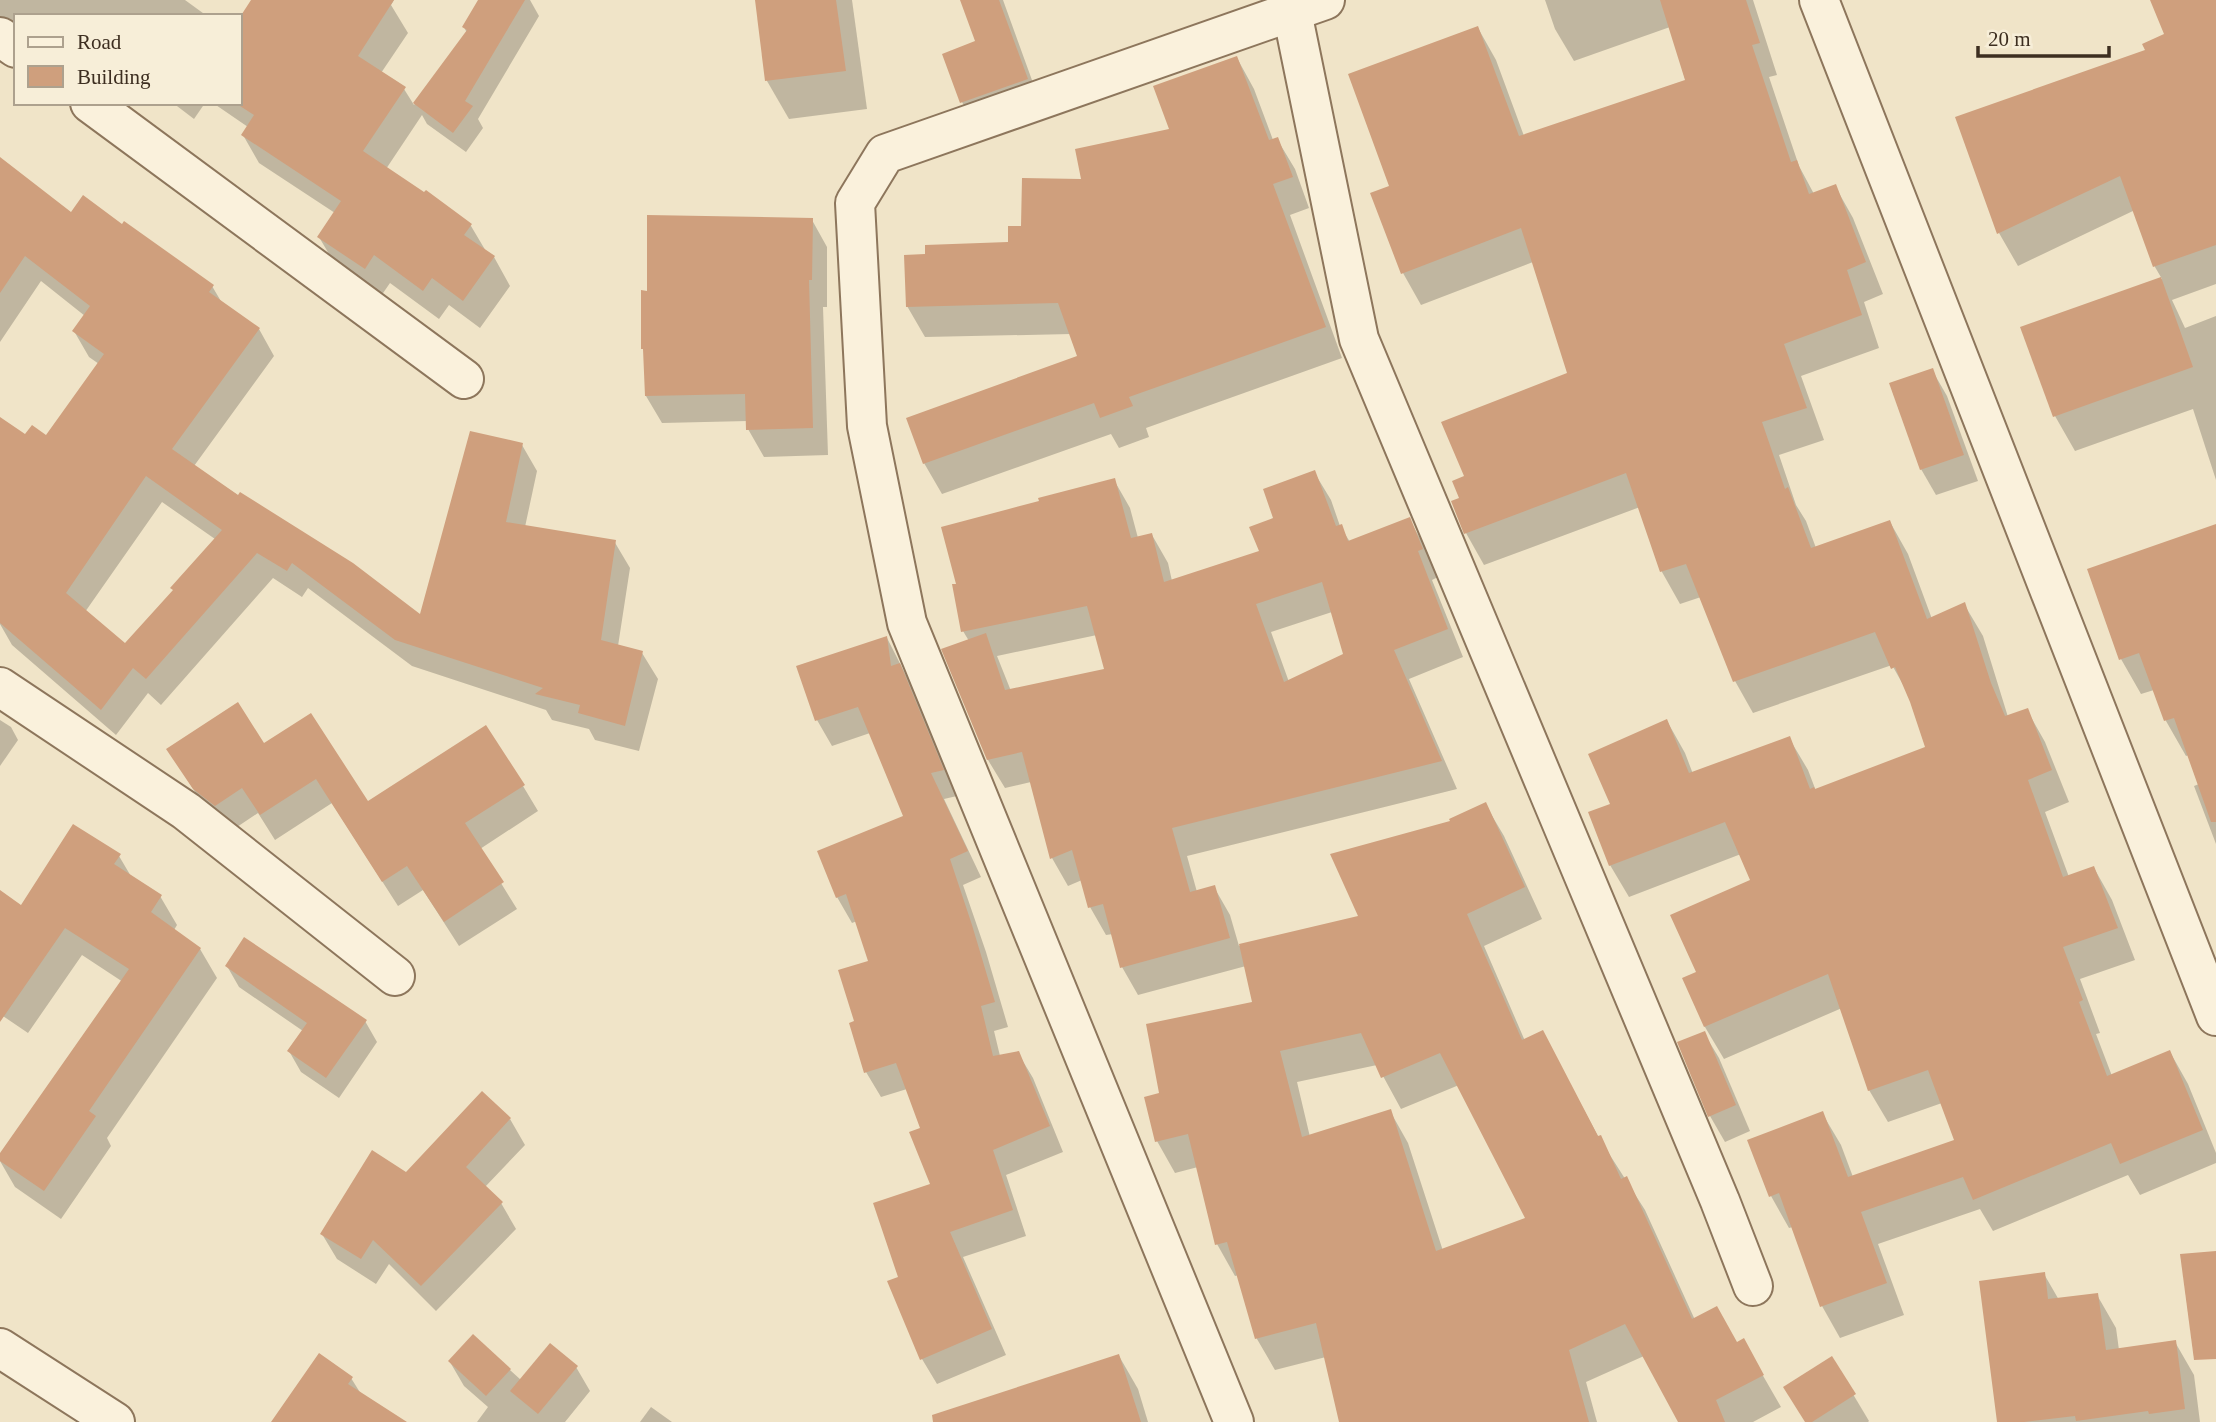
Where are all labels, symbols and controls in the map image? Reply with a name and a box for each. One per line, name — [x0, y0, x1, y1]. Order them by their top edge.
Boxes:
legend — [14, 14, 242, 105]
scale bar — [1978, 14, 2109, 58]
text: 20 m — [1988, 27, 2031, 51]
text: Road — [77, 30, 122, 54]
text: Building — [77, 65, 151, 89]

